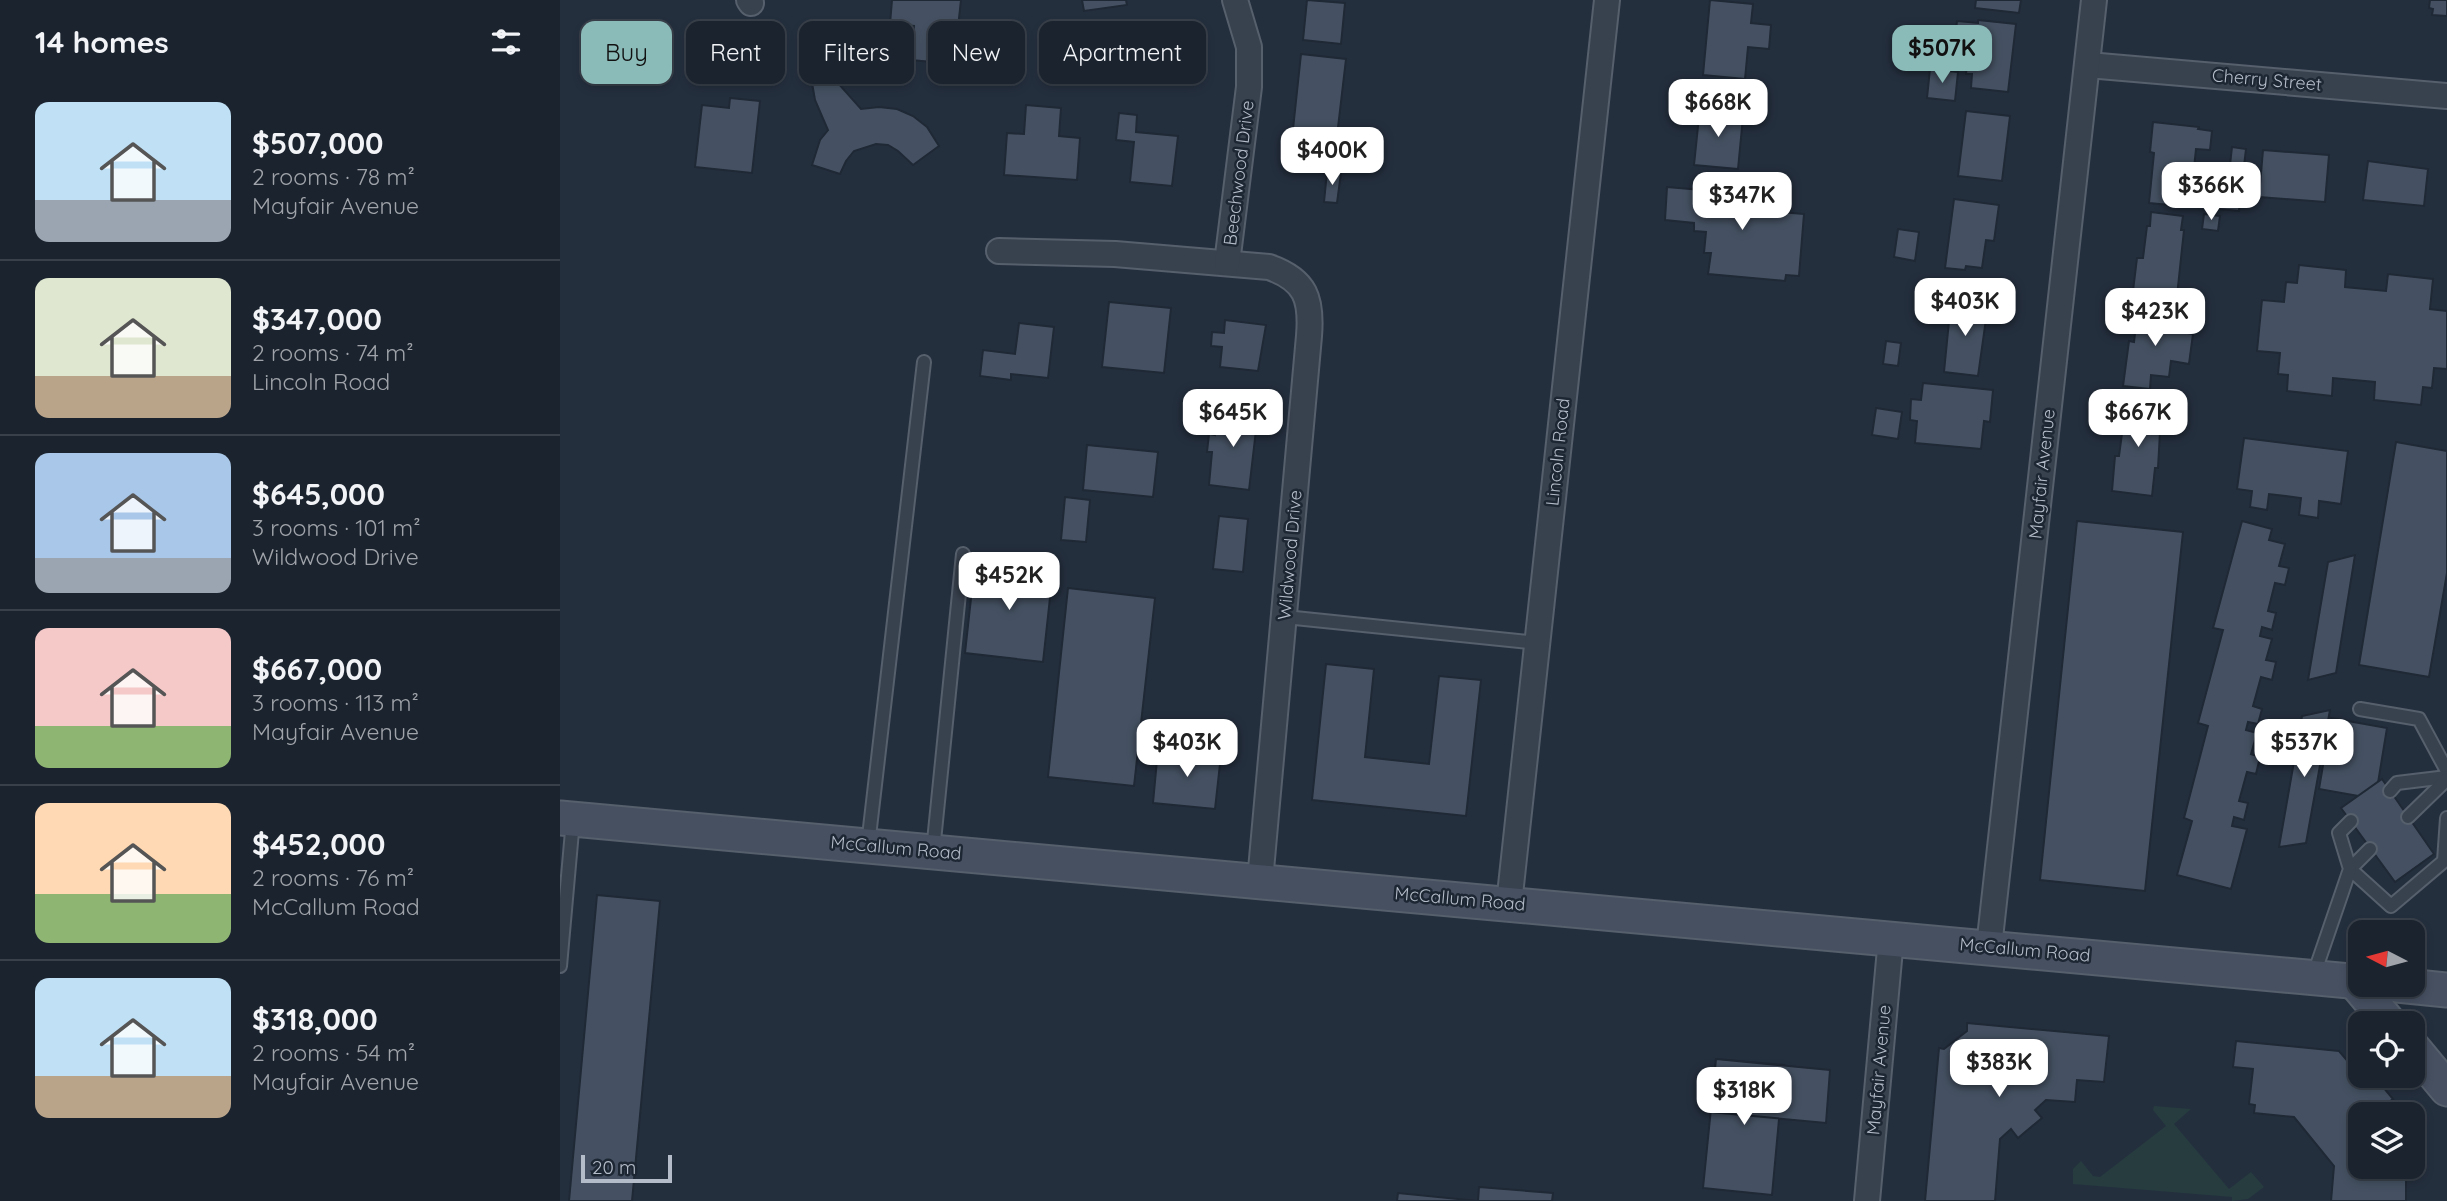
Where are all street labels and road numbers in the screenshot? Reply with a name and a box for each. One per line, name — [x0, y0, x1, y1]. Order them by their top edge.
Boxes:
street label: Cherry Street — [2211, 63, 2323, 96]
street label: Beechwood Drive — [1218, 99, 1259, 247]
street label: Lincoln Road — [1540, 397, 1575, 507]
street label: Mayfair Avenue — [2023, 408, 2060, 540]
street label: Wildwood Drive — [1272, 489, 1307, 621]
street label: McCallum Road — [830, 830, 962, 865]
street label: McCallum Road — [1394, 881, 1526, 916]
street label: McCallum Road — [1959, 932, 2091, 967]
street label: Mayfair Avenue — [1861, 1004, 1896, 1136]

